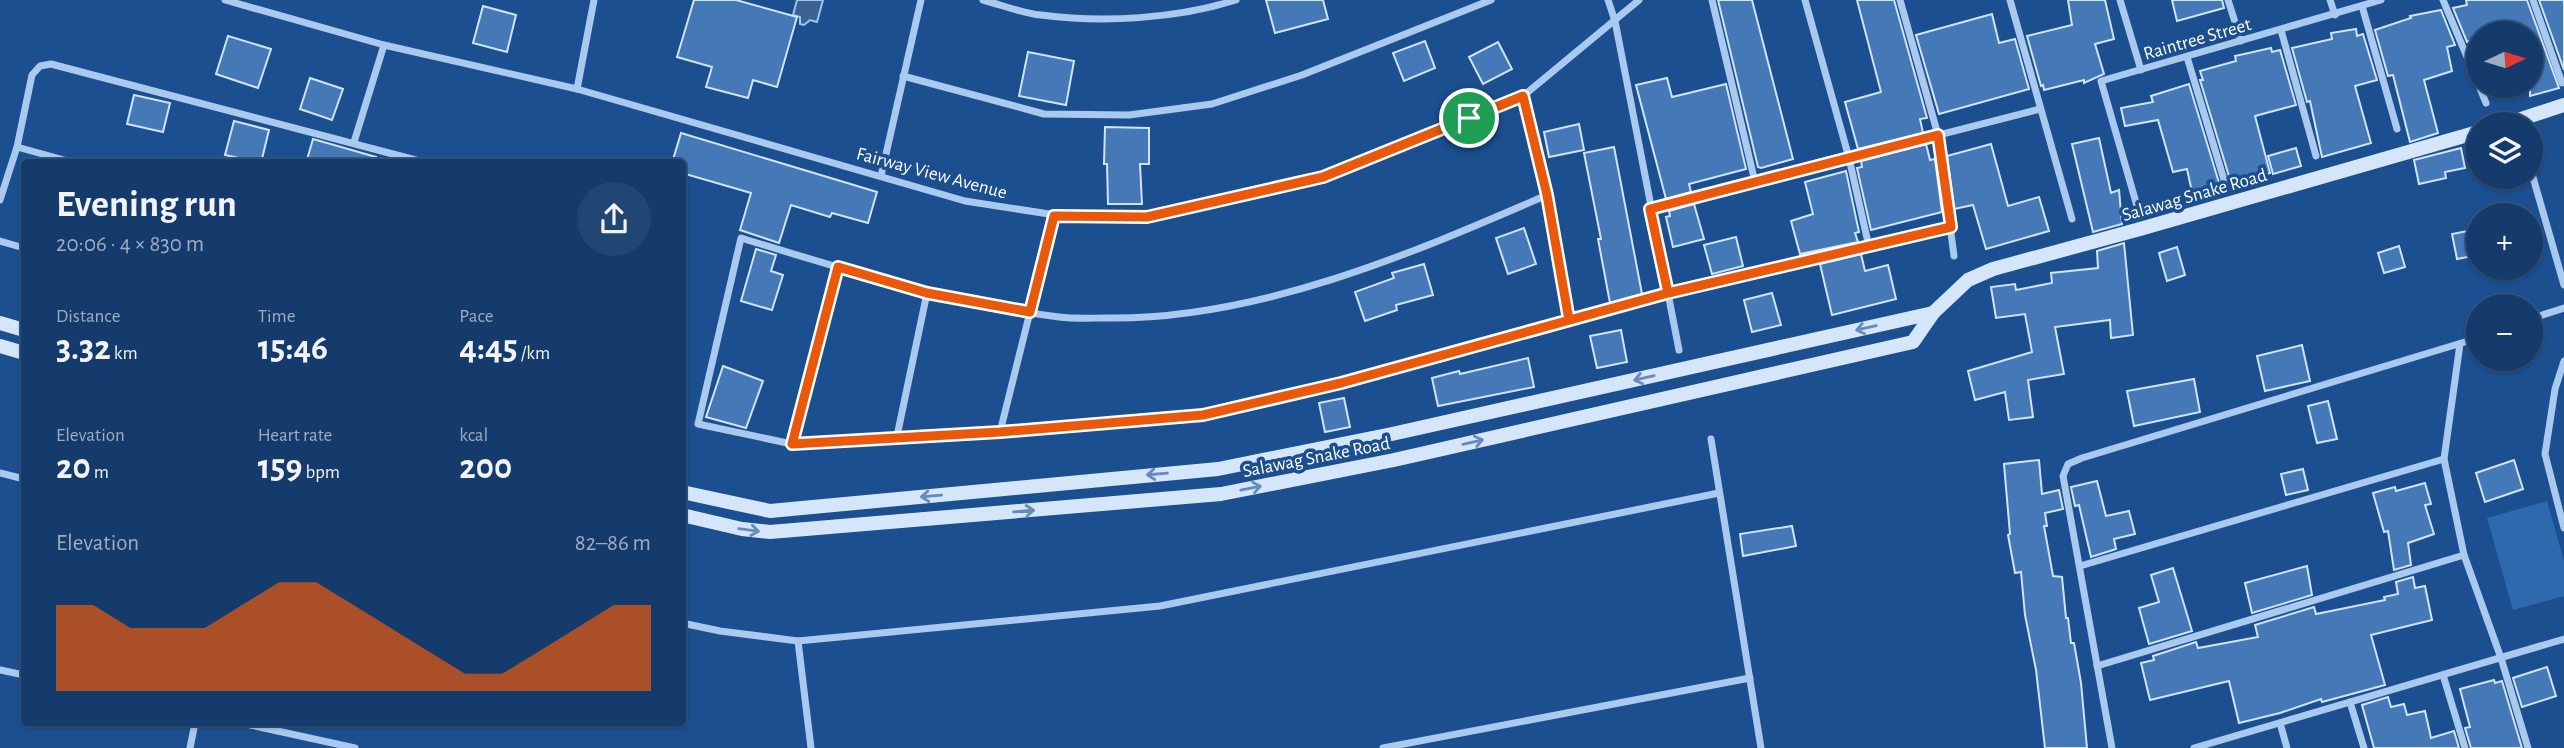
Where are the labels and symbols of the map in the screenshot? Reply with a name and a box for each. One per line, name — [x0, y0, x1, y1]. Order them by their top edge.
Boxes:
street label: Raintree Street — [2141, 15, 2253, 64]
north arrow — [2466, 21, 2543, 98]
pin — [1439, 88, 1499, 148]
street label: Fairway View Avenue — [854, 144, 1009, 203]
street label: Salawag Snake Road — [2120, 166, 2269, 225]
one-way arrow — [1855, 322, 1878, 335]
one-way arrow — [1633, 371, 1656, 385]
street label: Salawag Snake Road — [1241, 434, 1392, 481]
one-way arrow — [1461, 435, 1484, 448]
one-way arrow — [1146, 468, 1169, 481]
one-way arrow — [1239, 481, 1262, 495]
one-way arrow — [920, 490, 942, 503]
one-way arrow — [1013, 504, 1035, 517]
one-way arrow — [737, 523, 760, 536]

